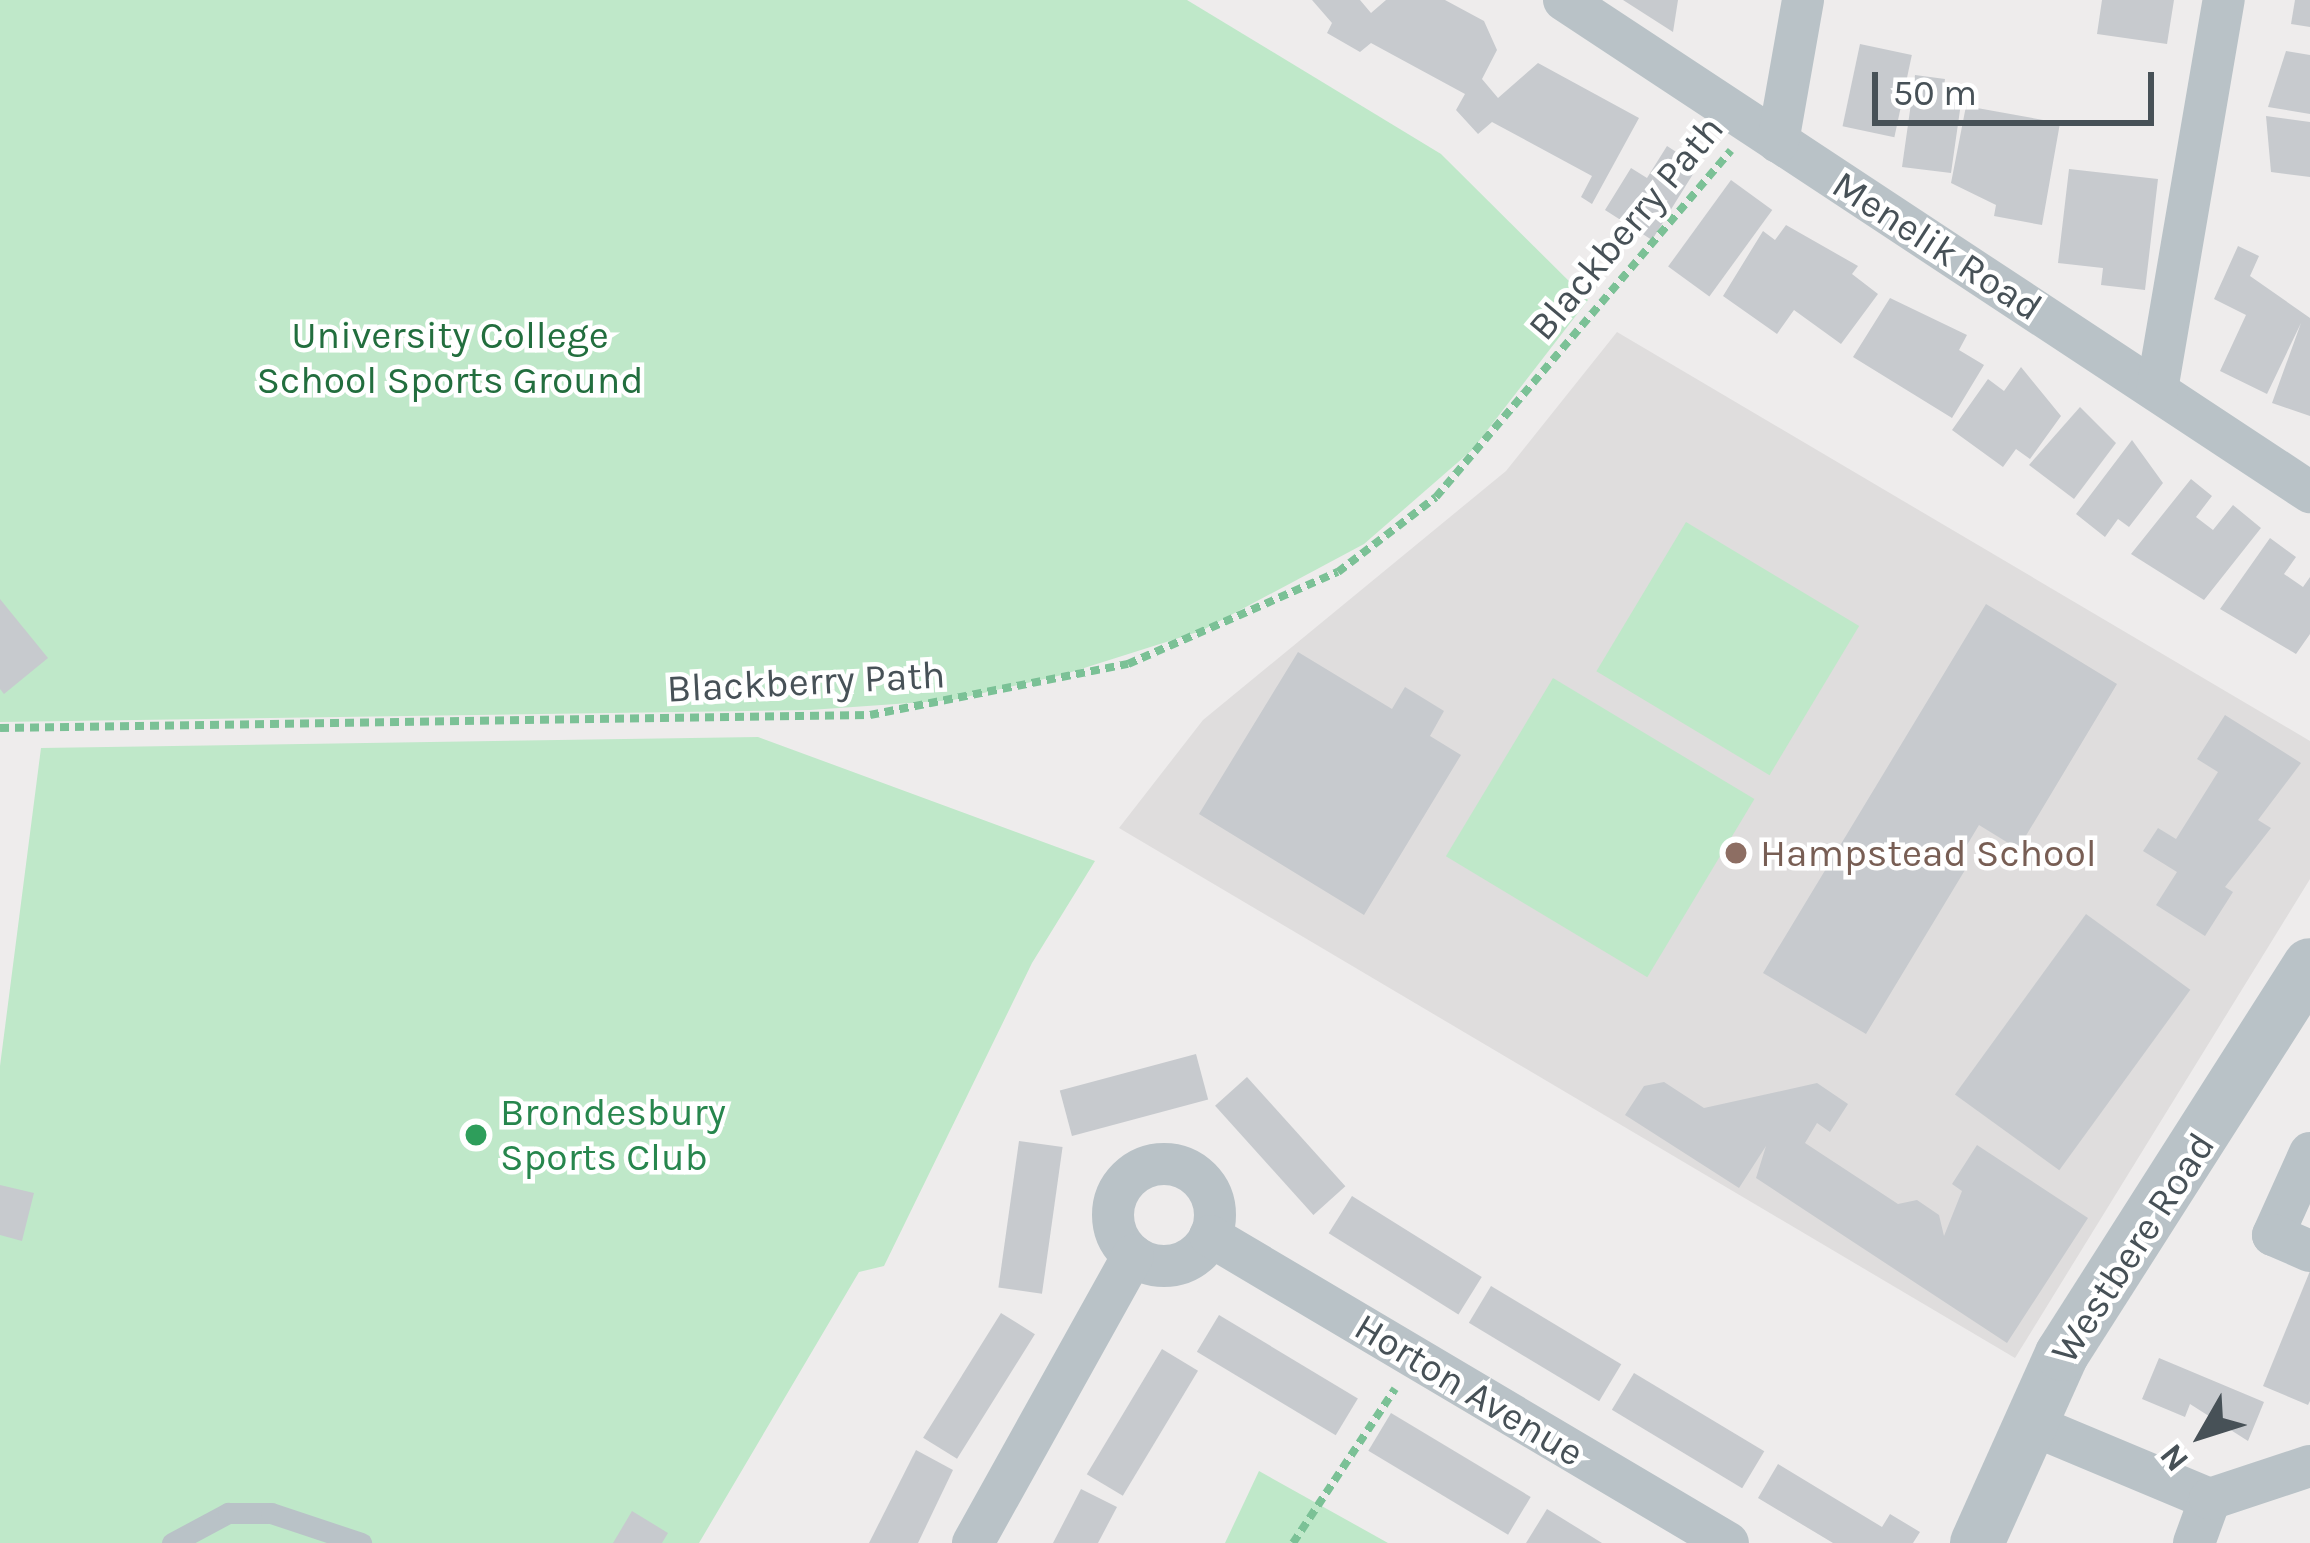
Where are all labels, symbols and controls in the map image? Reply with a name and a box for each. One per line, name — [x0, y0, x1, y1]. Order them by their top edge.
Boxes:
scale bar — [1878, 48, 2160, 122]
text: 50 m — [1893, 72, 1977, 114]
street label: Blackberry Path — [1518, 106, 1734, 350]
street label: Menelik Road — [1824, 161, 2050, 331]
park label: University College School Sports Ground — [256, 313, 644, 404]
street label: Blackberry Path — [666, 651, 946, 713]
place label: Hampstead School — [1760, 830, 2097, 876]
marker: Hampstead School — [1723, 840, 1749, 866]
place label: Brondesbury Sports Club — [500, 1090, 726, 1181]
marker: Brondesbury Sports Club — [463, 1122, 489, 1148]
street label: Westbere Road — [2041, 1124, 2225, 1372]
street label: Horton Avenue — [1346, 1303, 1592, 1477]
north arrow — [2142, 1375, 2262, 1495]
text: N — [2152, 1437, 2196, 1479]

